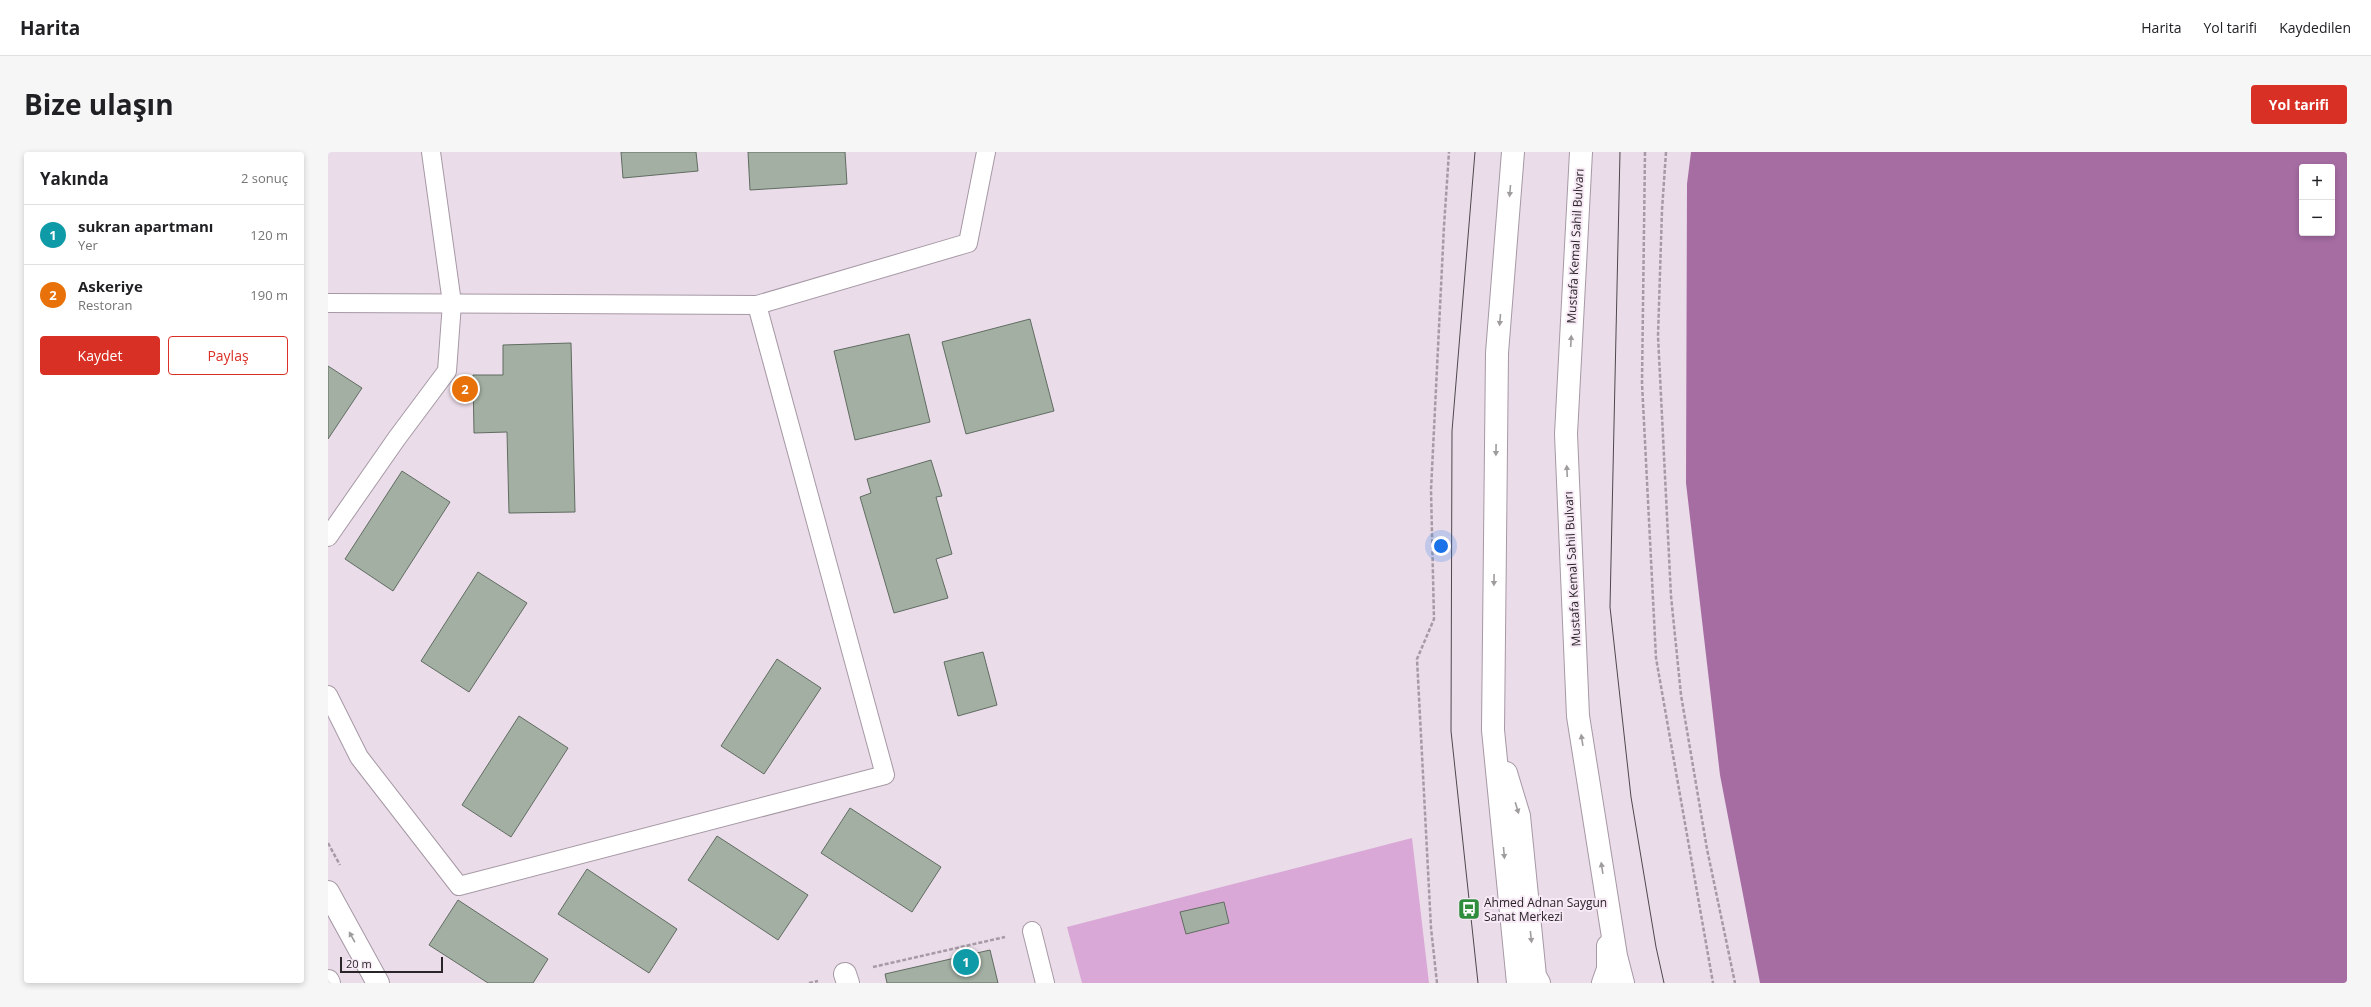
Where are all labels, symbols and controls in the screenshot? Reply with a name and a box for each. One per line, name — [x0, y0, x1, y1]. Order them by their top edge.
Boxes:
text: Harita — [20, 15, 80, 41]
text: Harita — [2141, 18, 2181, 37]
text: Yol tarifi — [2203, 18, 2257, 37]
text: Kaydedilen — [2279, 18, 2351, 37]
text: Bize ulaşın — [24, 85, 174, 123]
button: Yol tarifi — [2251, 85, 2347, 124]
map controls — [2299, 164, 2335, 236]
button: + — [2299, 164, 2335, 200]
text: Yakında — [40, 167, 109, 190]
street label: Mustafa Kemal Sahil Bulvarı — [1562, 168, 1588, 324]
text: 2 sonuç — [241, 169, 288, 187]
one-way arrow — [1507, 185, 1514, 197]
button: − — [2299, 200, 2335, 236]
text: sukran apartmanı — [78, 216, 213, 236]
text: 1 — [49, 226, 57, 244]
text: 120 m — [250, 226, 288, 244]
text: Yer — [78, 236, 98, 254]
text: Askeriye — [78, 276, 143, 296]
text: 2 — [49, 286, 57, 304]
text: 190 m — [250, 286, 288, 304]
text: Restoran — [78, 296, 132, 314]
one-way arrow — [1496, 314, 1503, 326]
one-way arrow — [1567, 335, 1574, 347]
button: Kaydet — [40, 336, 160, 375]
button: Paylaş — [168, 336, 288, 375]
pin: 2 — [452, 374, 478, 404]
one-way arrow — [1493, 444, 1499, 457]
one-way arrow — [1564, 464, 1571, 477]
street label: Mustafa Kemal Sahil Bulvarı — [1559, 491, 1585, 647]
your location — [1431, 536, 1451, 556]
one-way arrow — [1491, 574, 1497, 587]
one-way arrow — [1579, 734, 1585, 746]
one-way arrow — [1514, 802, 1520, 814]
one-way arrow — [1501, 847, 1508, 859]
one-way arrow — [1599, 862, 1605, 874]
place label: Ahmed Adnan Saygun Sanat Merkezi — [1484, 894, 1607, 925]
bus stop icon: Ahmed Adnan Saygun Sanat Merkezi — [1456, 896, 1482, 922]
one-way arrow — [349, 931, 356, 942]
one-way arrow — [1527, 931, 1534, 943]
pin: 1 — [953, 947, 979, 977]
scale bar — [340, 955, 443, 974]
text: 20 m — [346, 956, 372, 971]

